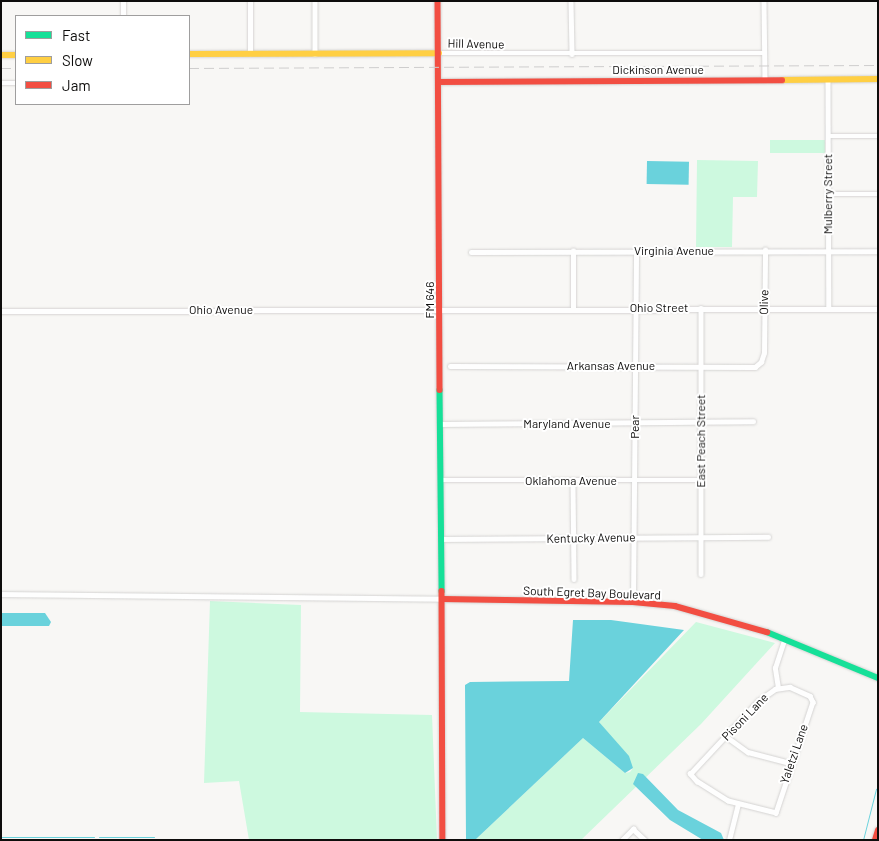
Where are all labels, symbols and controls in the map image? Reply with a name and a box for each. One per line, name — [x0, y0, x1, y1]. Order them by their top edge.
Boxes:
legend — [15, 15, 190, 105]
text: Fast — [62, 26, 90, 44]
street label: Hill Avenue — [447, 36, 505, 52]
text: Slow — [62, 51, 93, 69]
street label: Dickinson Avenue — [612, 63, 704, 77]
text: Jam — [62, 76, 91, 94]
street label: Mulberry Street — [821, 154, 835, 234]
street label: Virginia Avenue — [634, 244, 714, 258]
street label: FM 646 — [423, 282, 437, 318]
street label: Olive — [757, 289, 771, 315]
street label: Ohio Street — [630, 301, 688, 315]
street label: Ohio Avenue — [189, 303, 253, 317]
street label: Arkansas Avenue — [567, 359, 655, 373]
street label: East Peach Street — [694, 394, 708, 488]
street label: Pear — [628, 415, 642, 439]
street label: Maryland Avenue — [523, 417, 611, 431]
street label: Oklahoma Avenue — [525, 474, 617, 488]
street label: Kentucky Avenue — [546, 530, 636, 546]
street label: South Egret Bay Boulevard — [523, 583, 661, 603]
street label: Pisoni Lane — [719, 690, 771, 744]
street label: Yaletzi Lane — [777, 722, 811, 786]

